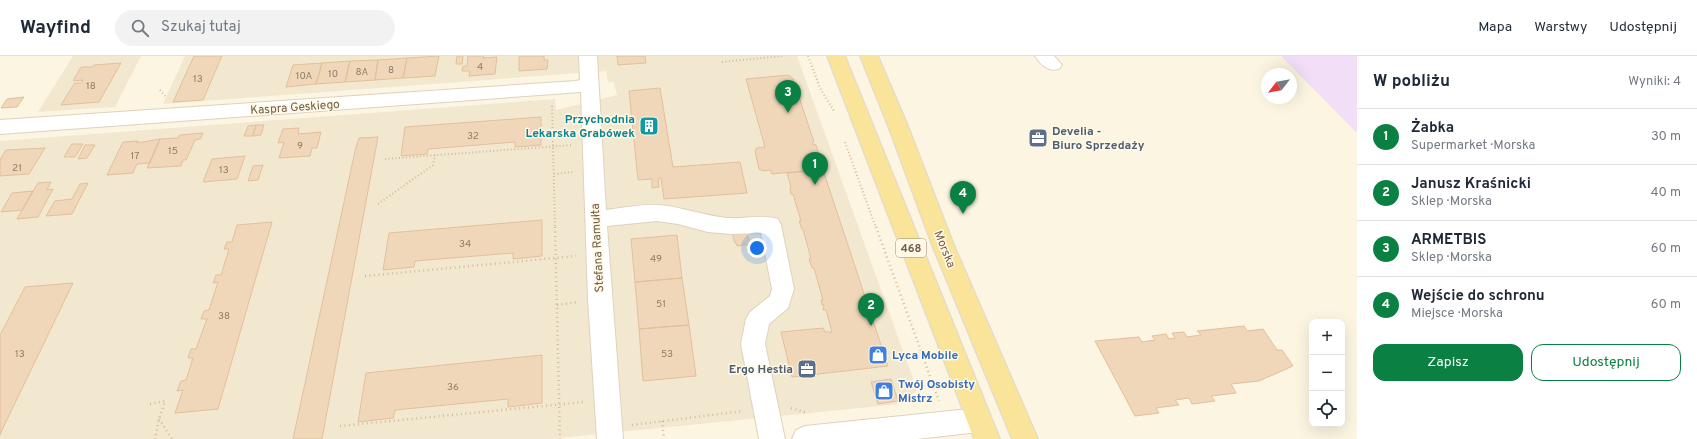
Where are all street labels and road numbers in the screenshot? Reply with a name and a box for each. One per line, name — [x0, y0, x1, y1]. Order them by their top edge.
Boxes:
street label: Kaspra Geskiego — [250, 97, 341, 119]
street label: Stefana Ramułta — [588, 203, 608, 293]
street label: Morska — [929, 228, 959, 270]
road number: 468 — [896, 239, 926, 257]

